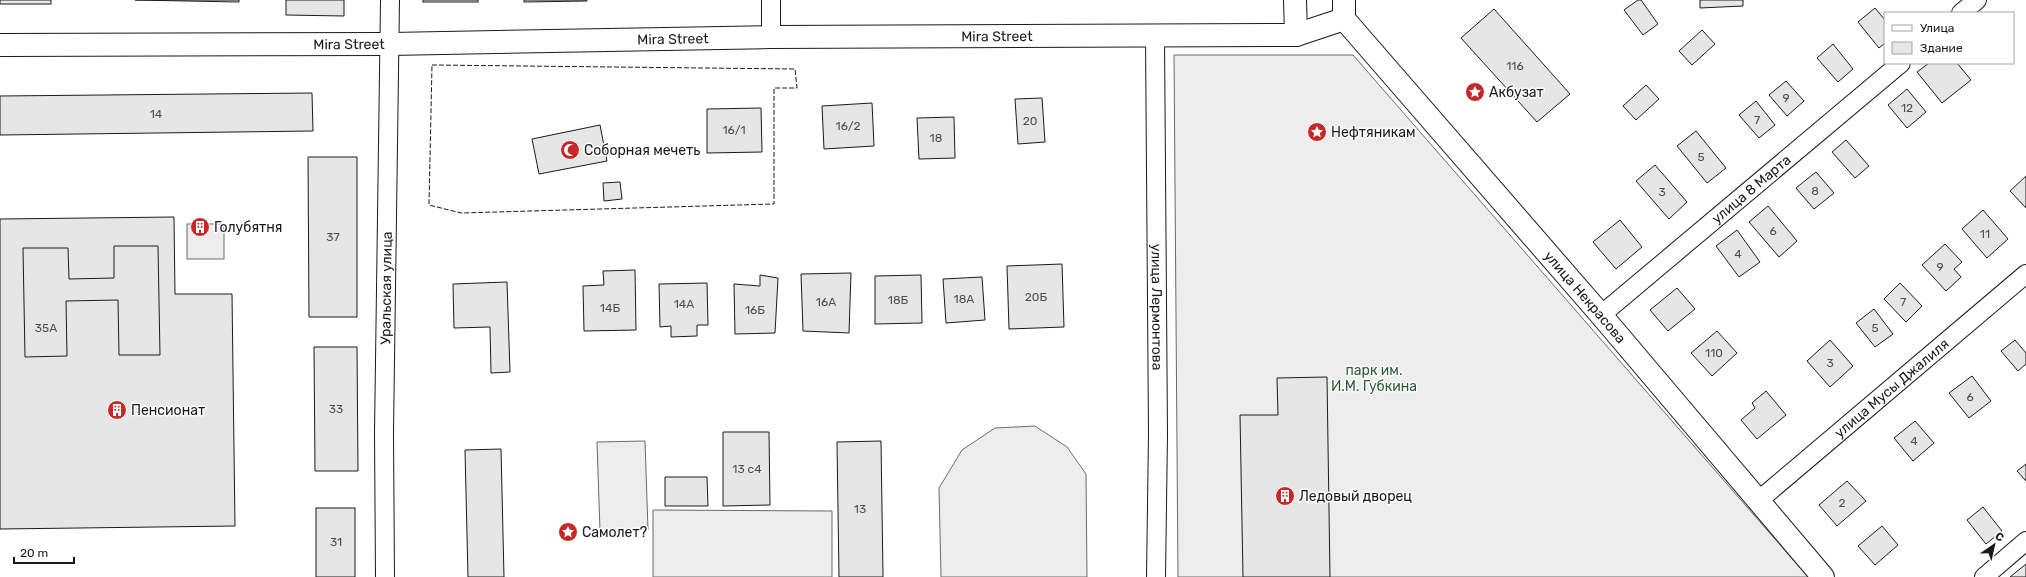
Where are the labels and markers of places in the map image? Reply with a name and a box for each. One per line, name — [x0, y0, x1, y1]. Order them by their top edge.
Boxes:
place icon: Акбузат — [1464, 81, 1486, 103]
place label: Акбузат — [1489, 84, 1544, 101]
place icon: Нефтяникам — [1306, 121, 1328, 143]
place label: Нефтяникам — [1331, 124, 1416, 141]
mosque icon: Соборная мечеть — [559, 139, 581, 161]
place label: Соборная мечеть — [584, 142, 700, 159]
building icon: Голубятня — [189, 216, 211, 238]
place label: Голубятня — [214, 219, 282, 236]
building icon: Пенсионат — [106, 399, 128, 421]
place label: Пенсионат — [131, 402, 205, 419]
building icon: Ледовый дворец — [1274, 485, 1296, 507]
place label: Ледовый дворец — [1299, 488, 1412, 505]
place icon: Самолет? — [557, 521, 579, 543]
place label: Самолет? — [582, 524, 647, 541]

